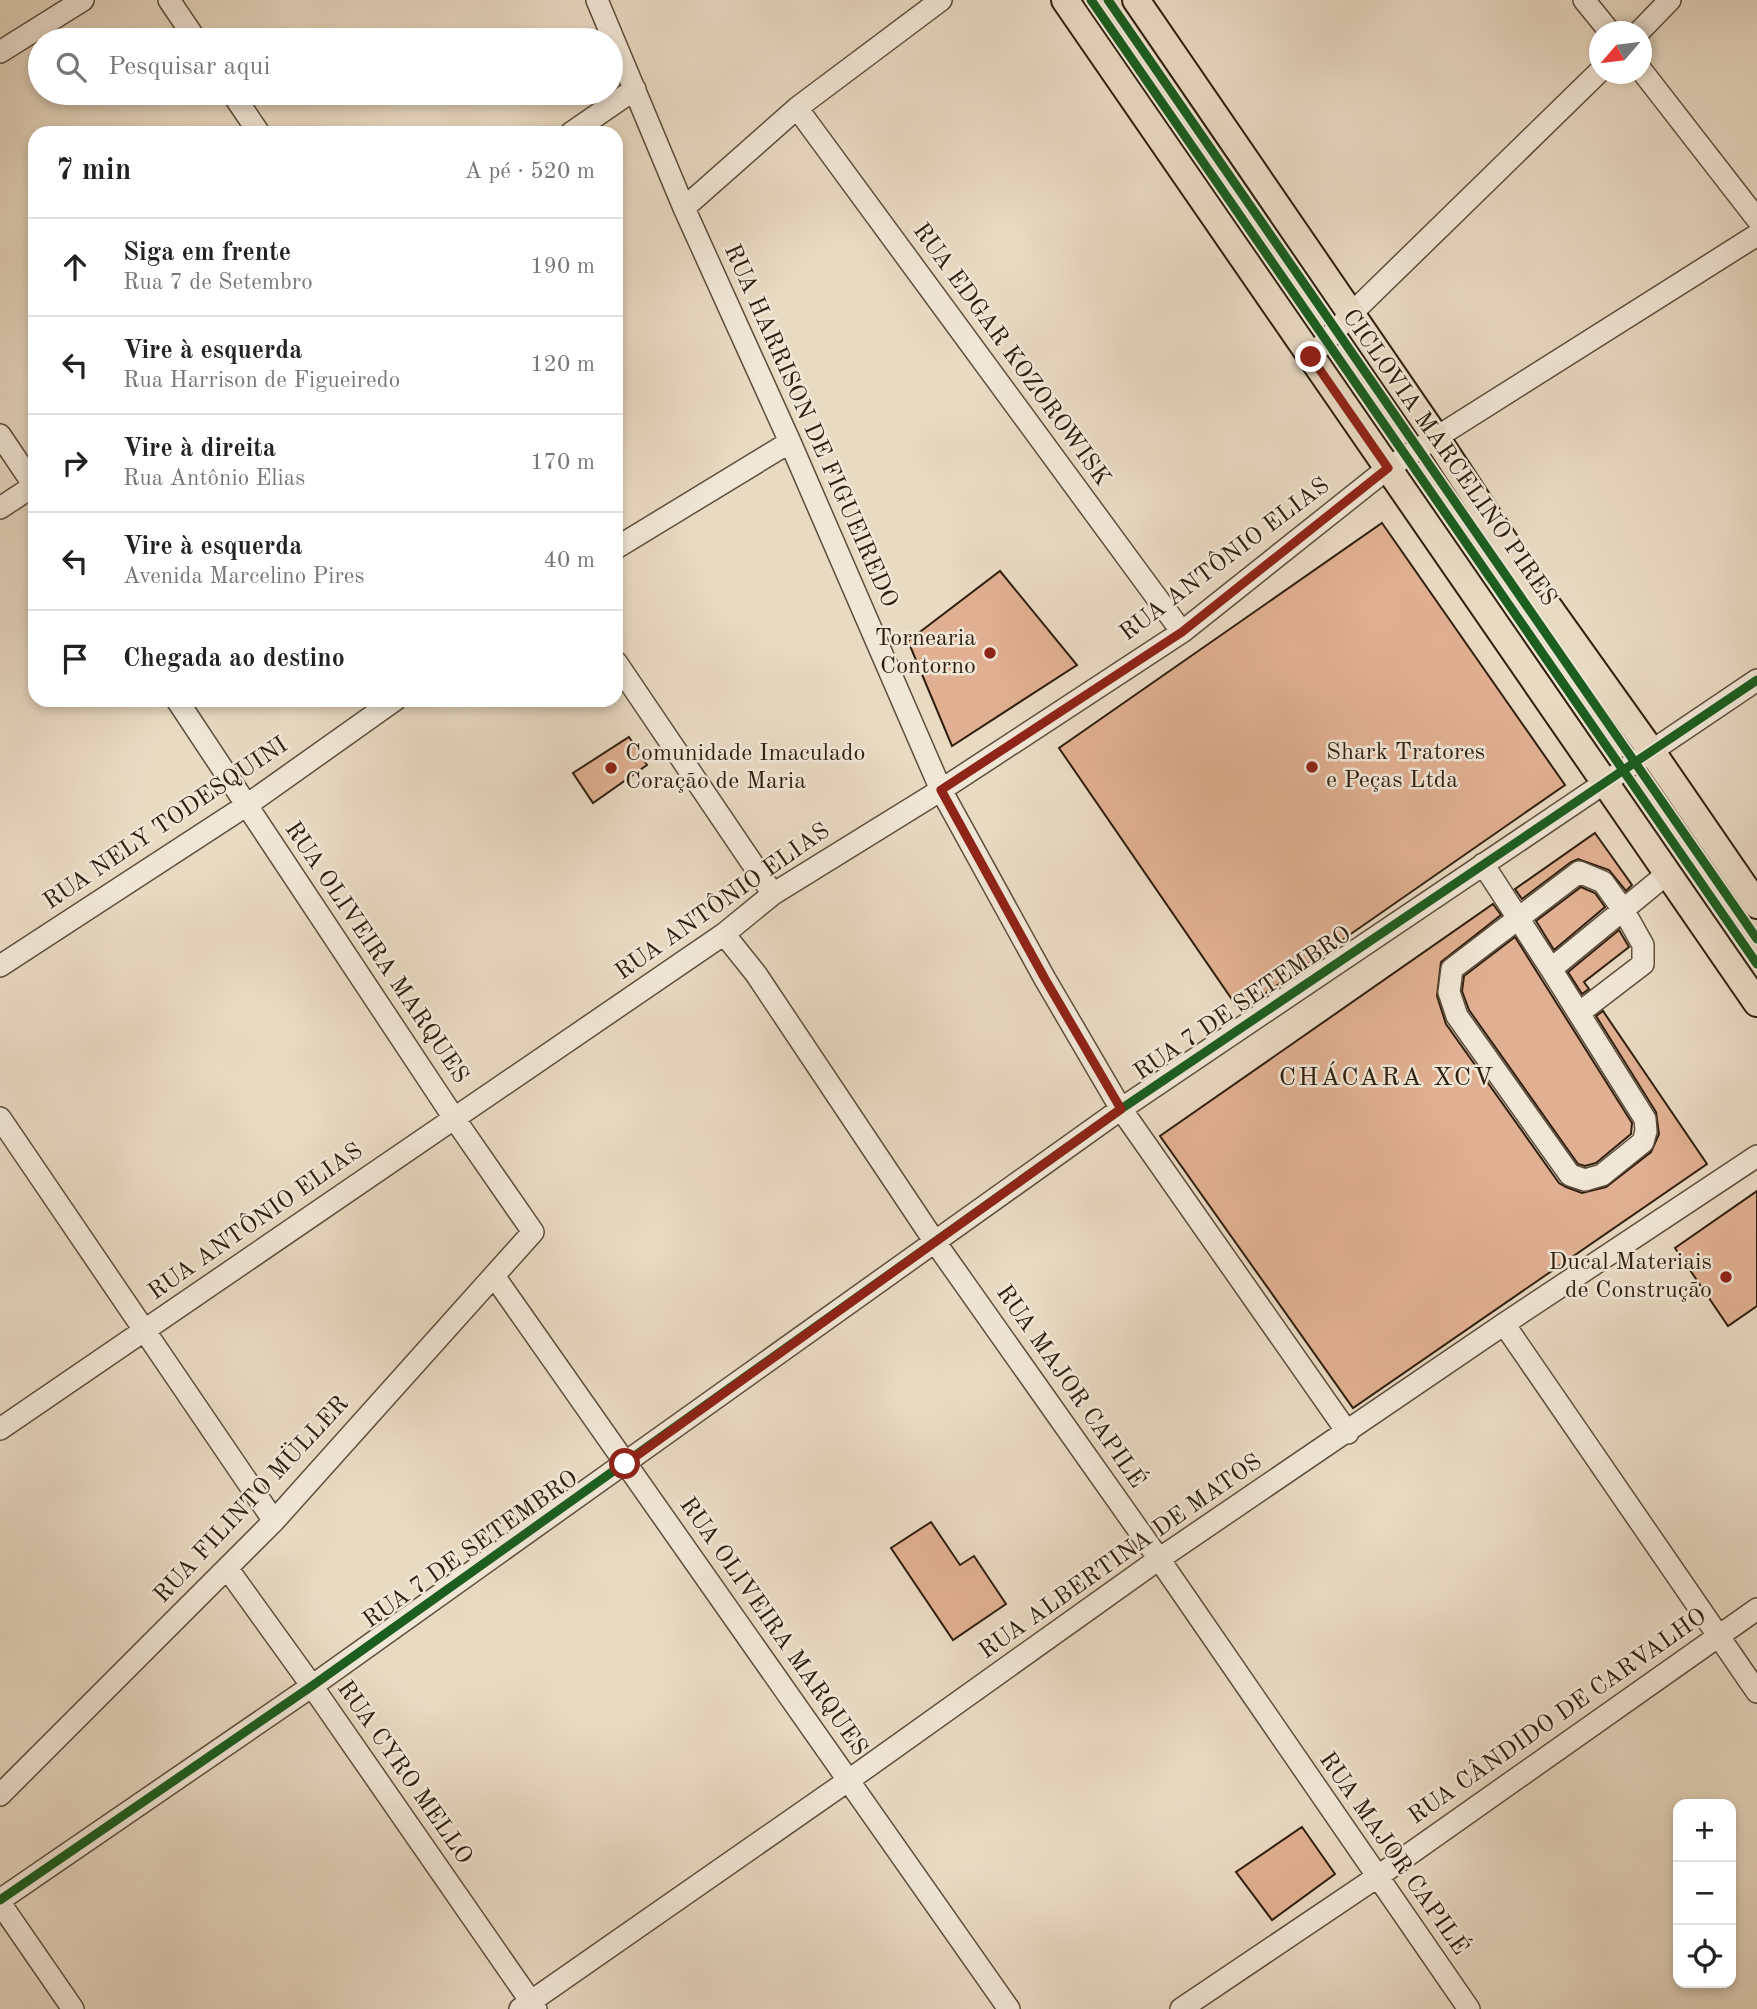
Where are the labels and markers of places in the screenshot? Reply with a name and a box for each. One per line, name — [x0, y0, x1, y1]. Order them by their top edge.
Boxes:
place label: Tornearia Contorno — [875, 627, 976, 679]
marker: Tornearia Contorno — [982, 645, 998, 661]
place label: Shark Tratores e Peças Ltda — [1326, 741, 1485, 793]
place label: Comunidade Imaculado Coração de Maria — [625, 742, 865, 794]
marker: Shark Tratores e Peças Ltda — [1304, 759, 1320, 775]
marker: Comunidade Imaculado Coração de Maria — [603, 760, 619, 776]
place label: Ducal Materiais de Construção — [1548, 1251, 1712, 1303]
marker: Ducal Materiais de Construção — [1718, 1269, 1734, 1285]

